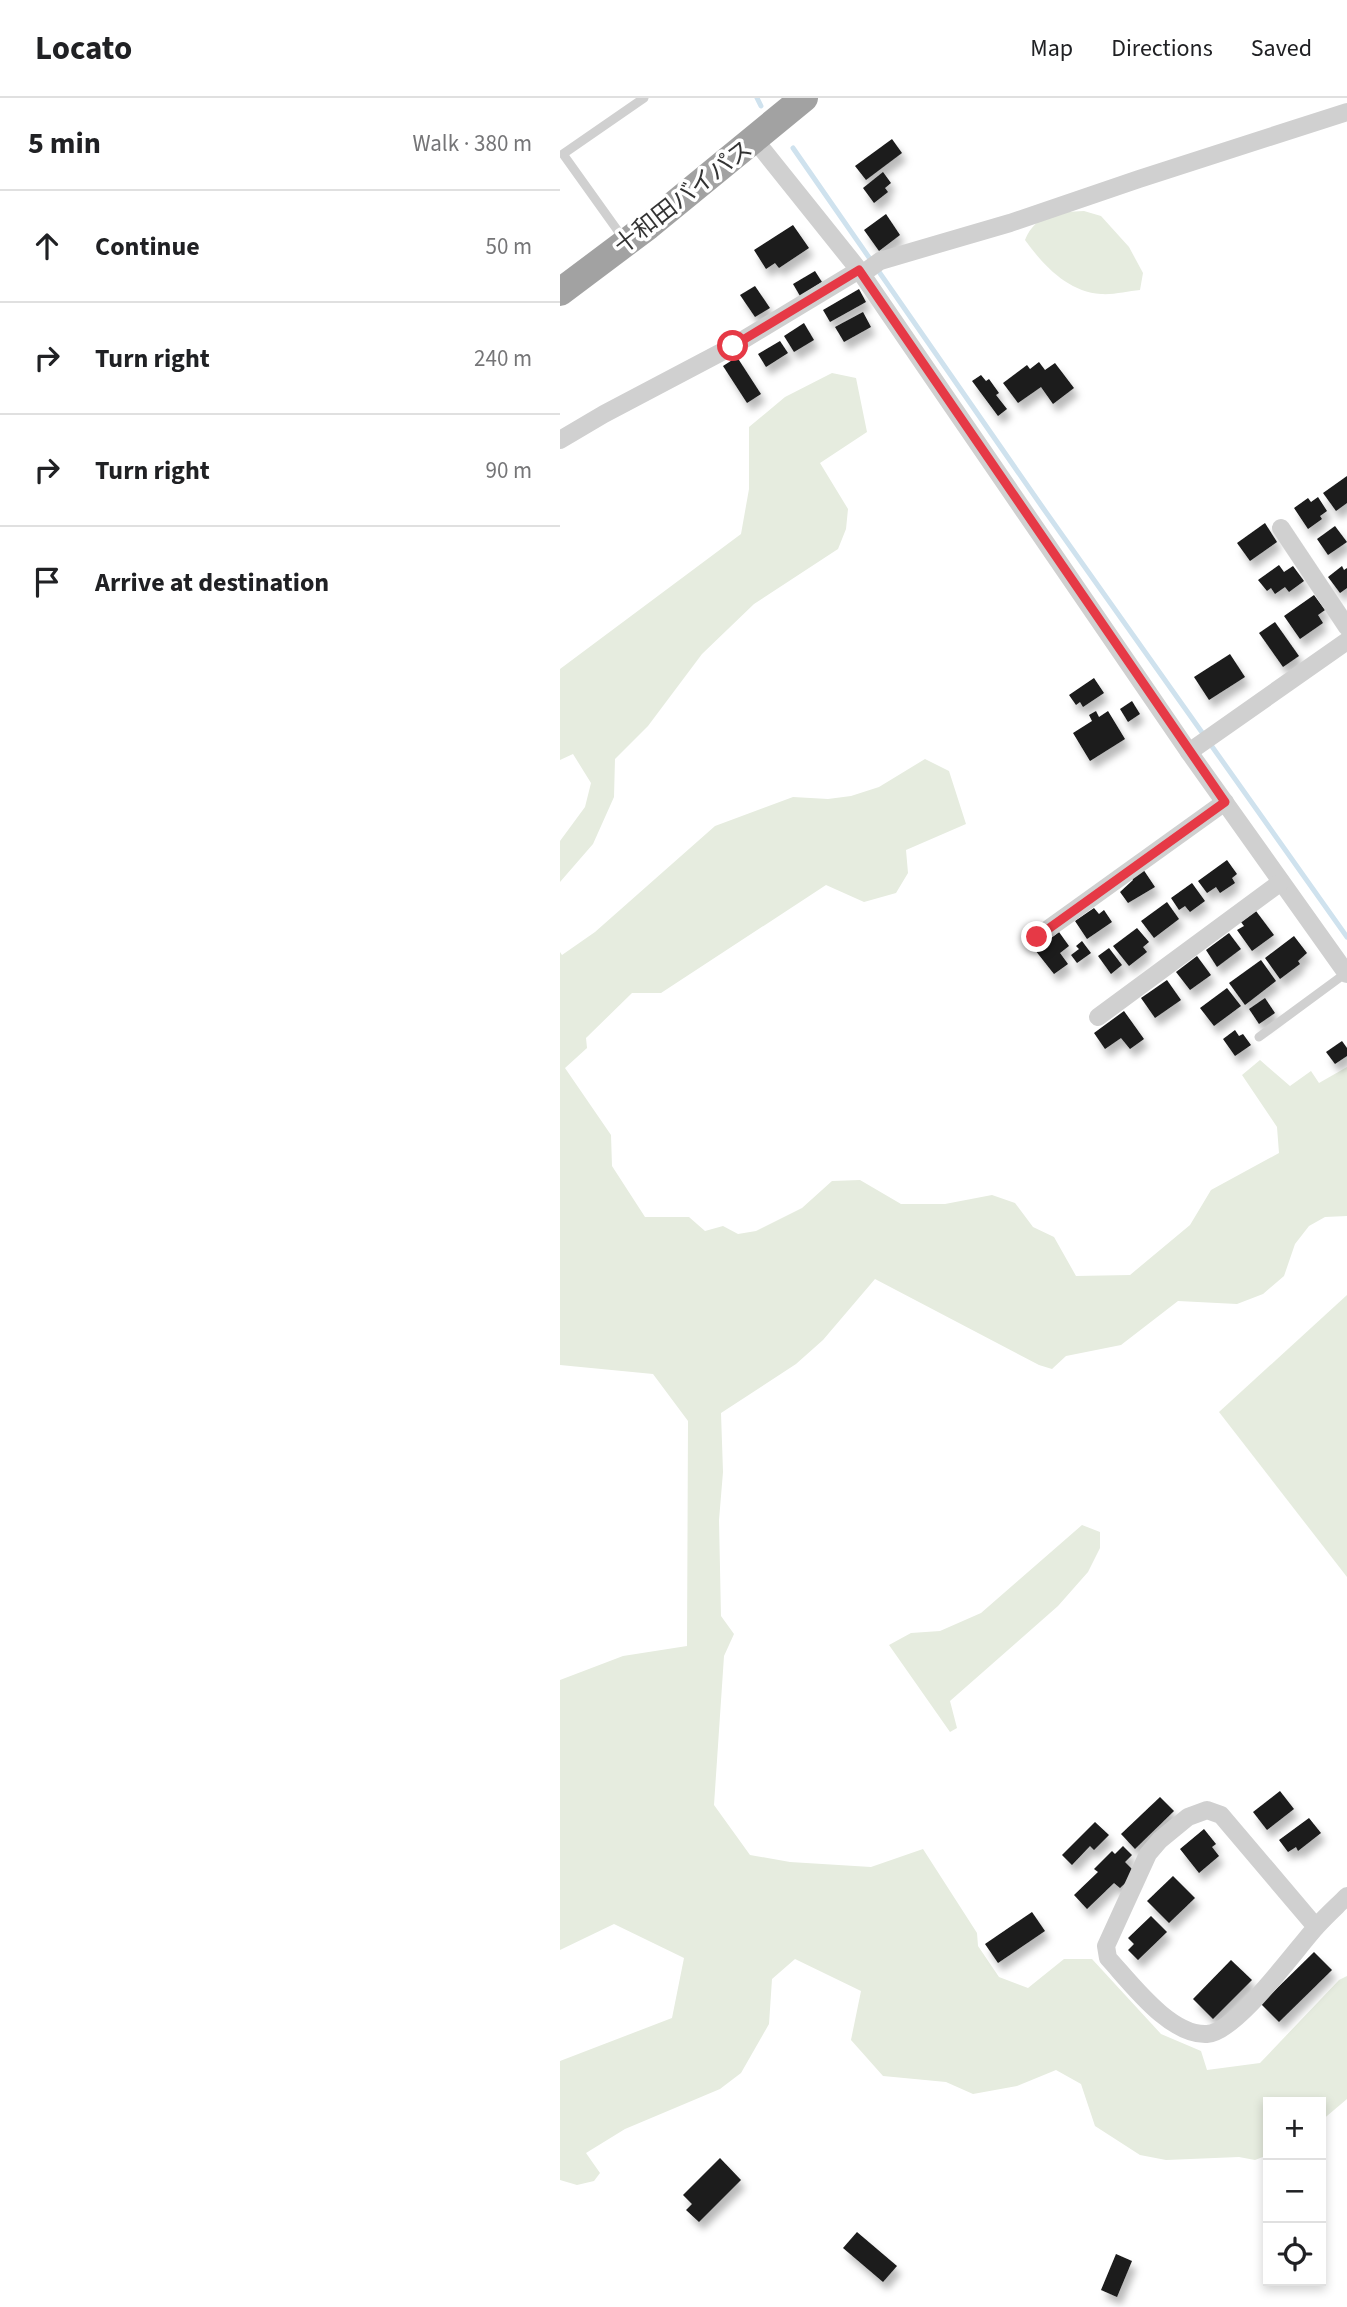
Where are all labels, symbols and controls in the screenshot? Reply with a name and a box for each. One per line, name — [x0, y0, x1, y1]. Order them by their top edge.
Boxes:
text: Locato — [35, 25, 132, 72]
text: Map — [1030, 31, 1073, 66]
text: Directions — [1111, 31, 1213, 66]
text: Saved — [1251, 31, 1312, 66]
text: 5 min — [28, 122, 101, 165]
text: Walk · 380 m — [413, 127, 532, 160]
street label: 十和田バイパス — [607, 132, 760, 263]
icon: ahead — [28, 227, 66, 265]
text: Continue — [95, 228, 200, 265]
text: 50 m — [485, 230, 532, 263]
route start — [717, 330, 748, 361]
icon: right — [28, 339, 66, 377]
text: Turn right — [95, 340, 210, 377]
text: 240 m — [474, 342, 532, 375]
icon: right — [28, 451, 66, 489]
text: Turn right — [95, 452, 210, 489]
text: 90 m — [485, 454, 532, 487]
icon: arrive — [28, 563, 66, 601]
text: Arrive at destination — [95, 564, 329, 601]
route end — [1021, 921, 1052, 952]
map controls — [1263, 2097, 1326, 2286]
button: + — [1263, 2097, 1326, 2160]
button: − — [1263, 2160, 1326, 2223]
button: locate — [1263, 2223, 1326, 2286]

